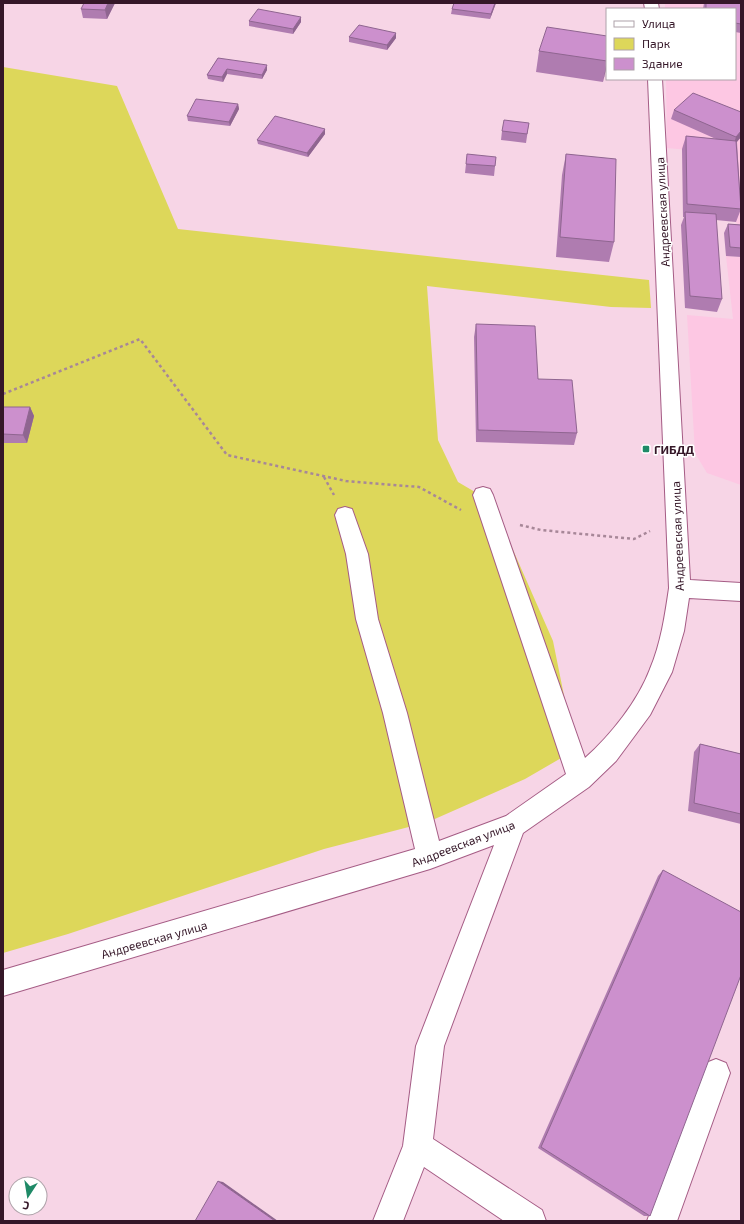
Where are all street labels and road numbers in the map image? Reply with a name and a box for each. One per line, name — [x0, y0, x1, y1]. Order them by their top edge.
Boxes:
street label: Андреевская улица — [652, 157, 673, 267]
street label: Андреевская улица — [668, 481, 687, 591]
street label: Андреевская улица — [409, 817, 517, 870]
street label: Андреевская улица — [99, 917, 209, 962]

